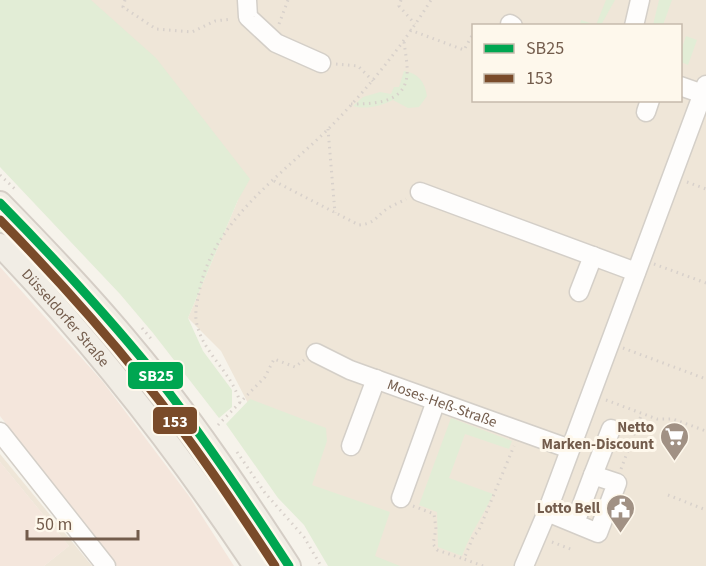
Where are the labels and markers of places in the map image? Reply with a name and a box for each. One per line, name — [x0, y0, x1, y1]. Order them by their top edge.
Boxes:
place label: Netto Marken-Discount — [541, 417, 654, 455]
supermarket icon: Netto Marken-Discount — [659, 420, 691, 462]
public building icon: Lotto Bell — [605, 492, 637, 534]
place label: Lotto Bell — [537, 498, 601, 519]

